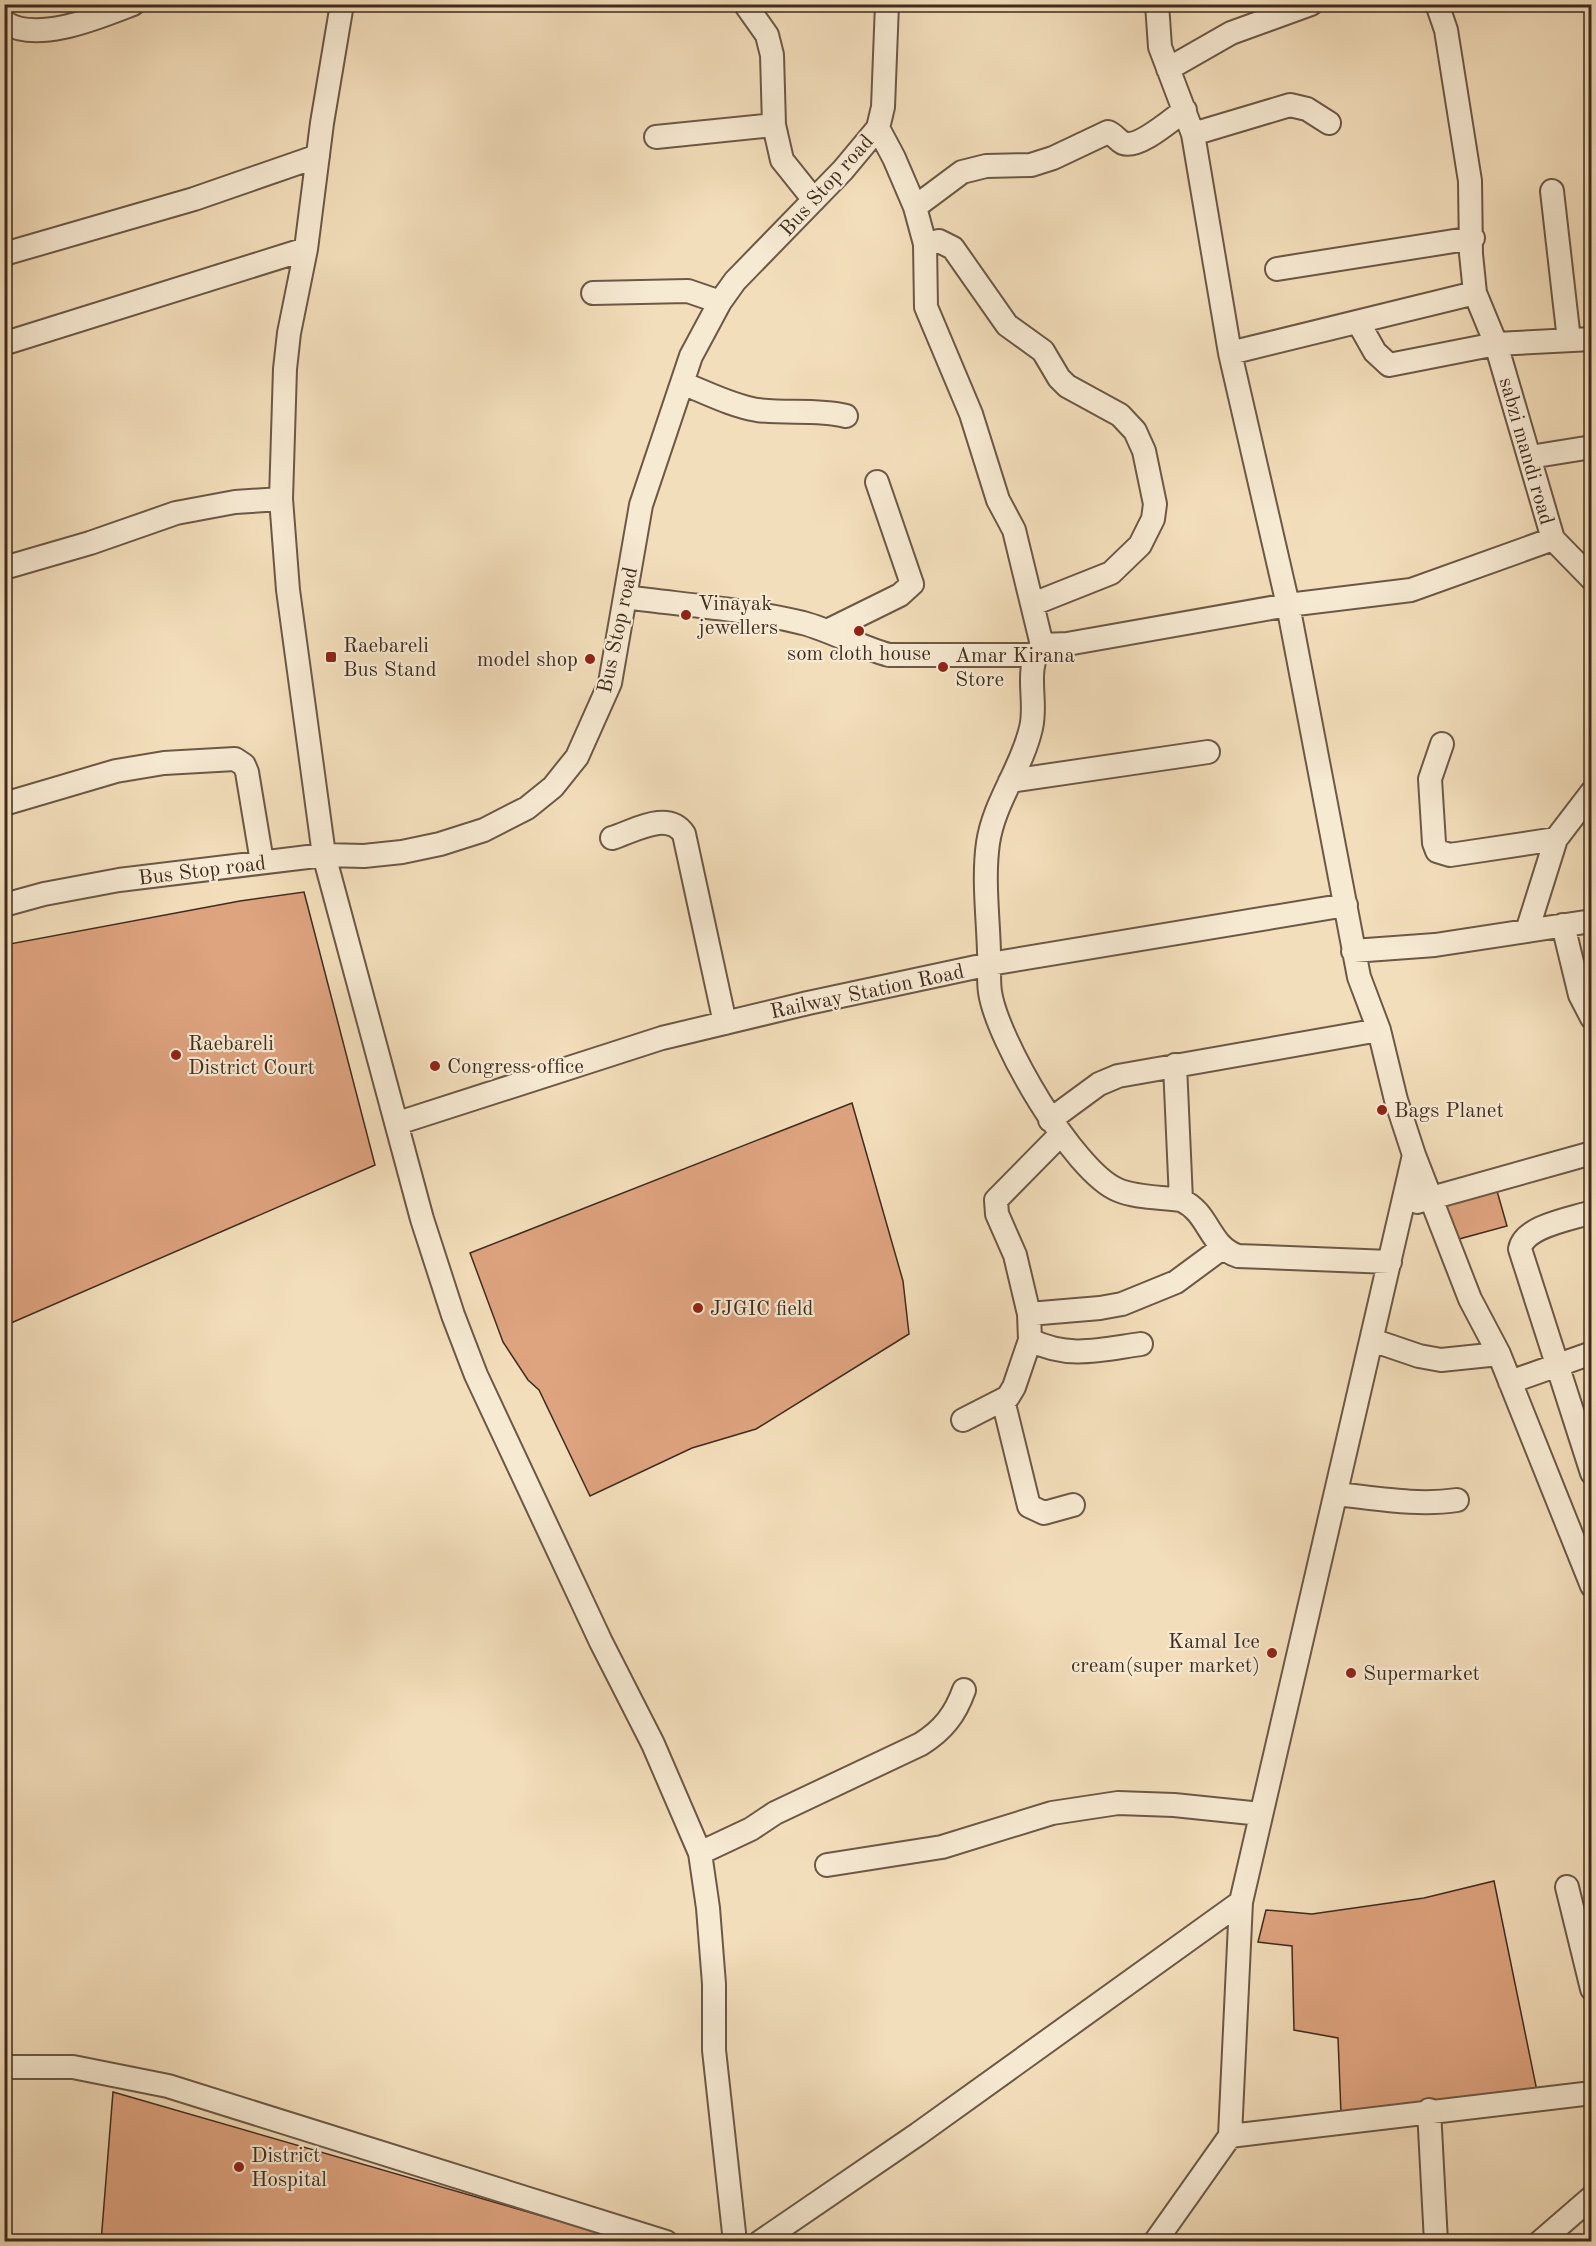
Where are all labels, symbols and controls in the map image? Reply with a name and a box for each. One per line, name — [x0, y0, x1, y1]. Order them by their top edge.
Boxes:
street label: Bus Stop road — [776, 131, 878, 241]
street label: sabzi mandi road — [1494, 375, 1557, 528]
street label: Bus Stop road — [595, 565, 642, 695]
place label: Vinayak jewellers — [697, 594, 778, 639]
marker: Vinayak jewellers — [679, 608, 693, 622]
marker: som cloth house — [852, 624, 866, 638]
place label: Raebareli Bus Stand — [343, 636, 437, 681]
place label: som cloth house — [787, 644, 931, 665]
place label: Amar Kirana Store — [955, 646, 1075, 691]
marker: Raebareli Bus Stand — [324, 650, 338, 664]
place label: model shop — [477, 650, 578, 671]
marker: model shop — [583, 652, 597, 666]
marker: Amar Kirana Store — [936, 660, 950, 674]
street label: Bus Stop road — [137, 853, 267, 890]
street label: Railway Station Road — [768, 962, 966, 1023]
place label: Raebareli District Court — [188, 1034, 315, 1079]
marker: Raebareli District Court — [169, 1048, 183, 1062]
place label: Congress office — [447, 1057, 584, 1078]
marker: Congress office — [428, 1059, 442, 1073]
place label: Bags Planet — [1394, 1101, 1504, 1122]
marker: Bags Planet — [1375, 1103, 1389, 1117]
place label: JJGIC field — [710, 1299, 813, 1320]
marker: JJGIC field — [691, 1301, 705, 1315]
place label: Kamal Ice cream(super market) — [1071, 1632, 1260, 1677]
marker: Kamal Ice cream(super market) — [1265, 1646, 1279, 1660]
place label: Supermarket — [1363, 1664, 1480, 1685]
marker: Supermarket — [1344, 1666, 1358, 1680]
place label: District Hospital — [251, 2146, 327, 2191]
marker: District Hospital — [232, 2160, 246, 2174]

